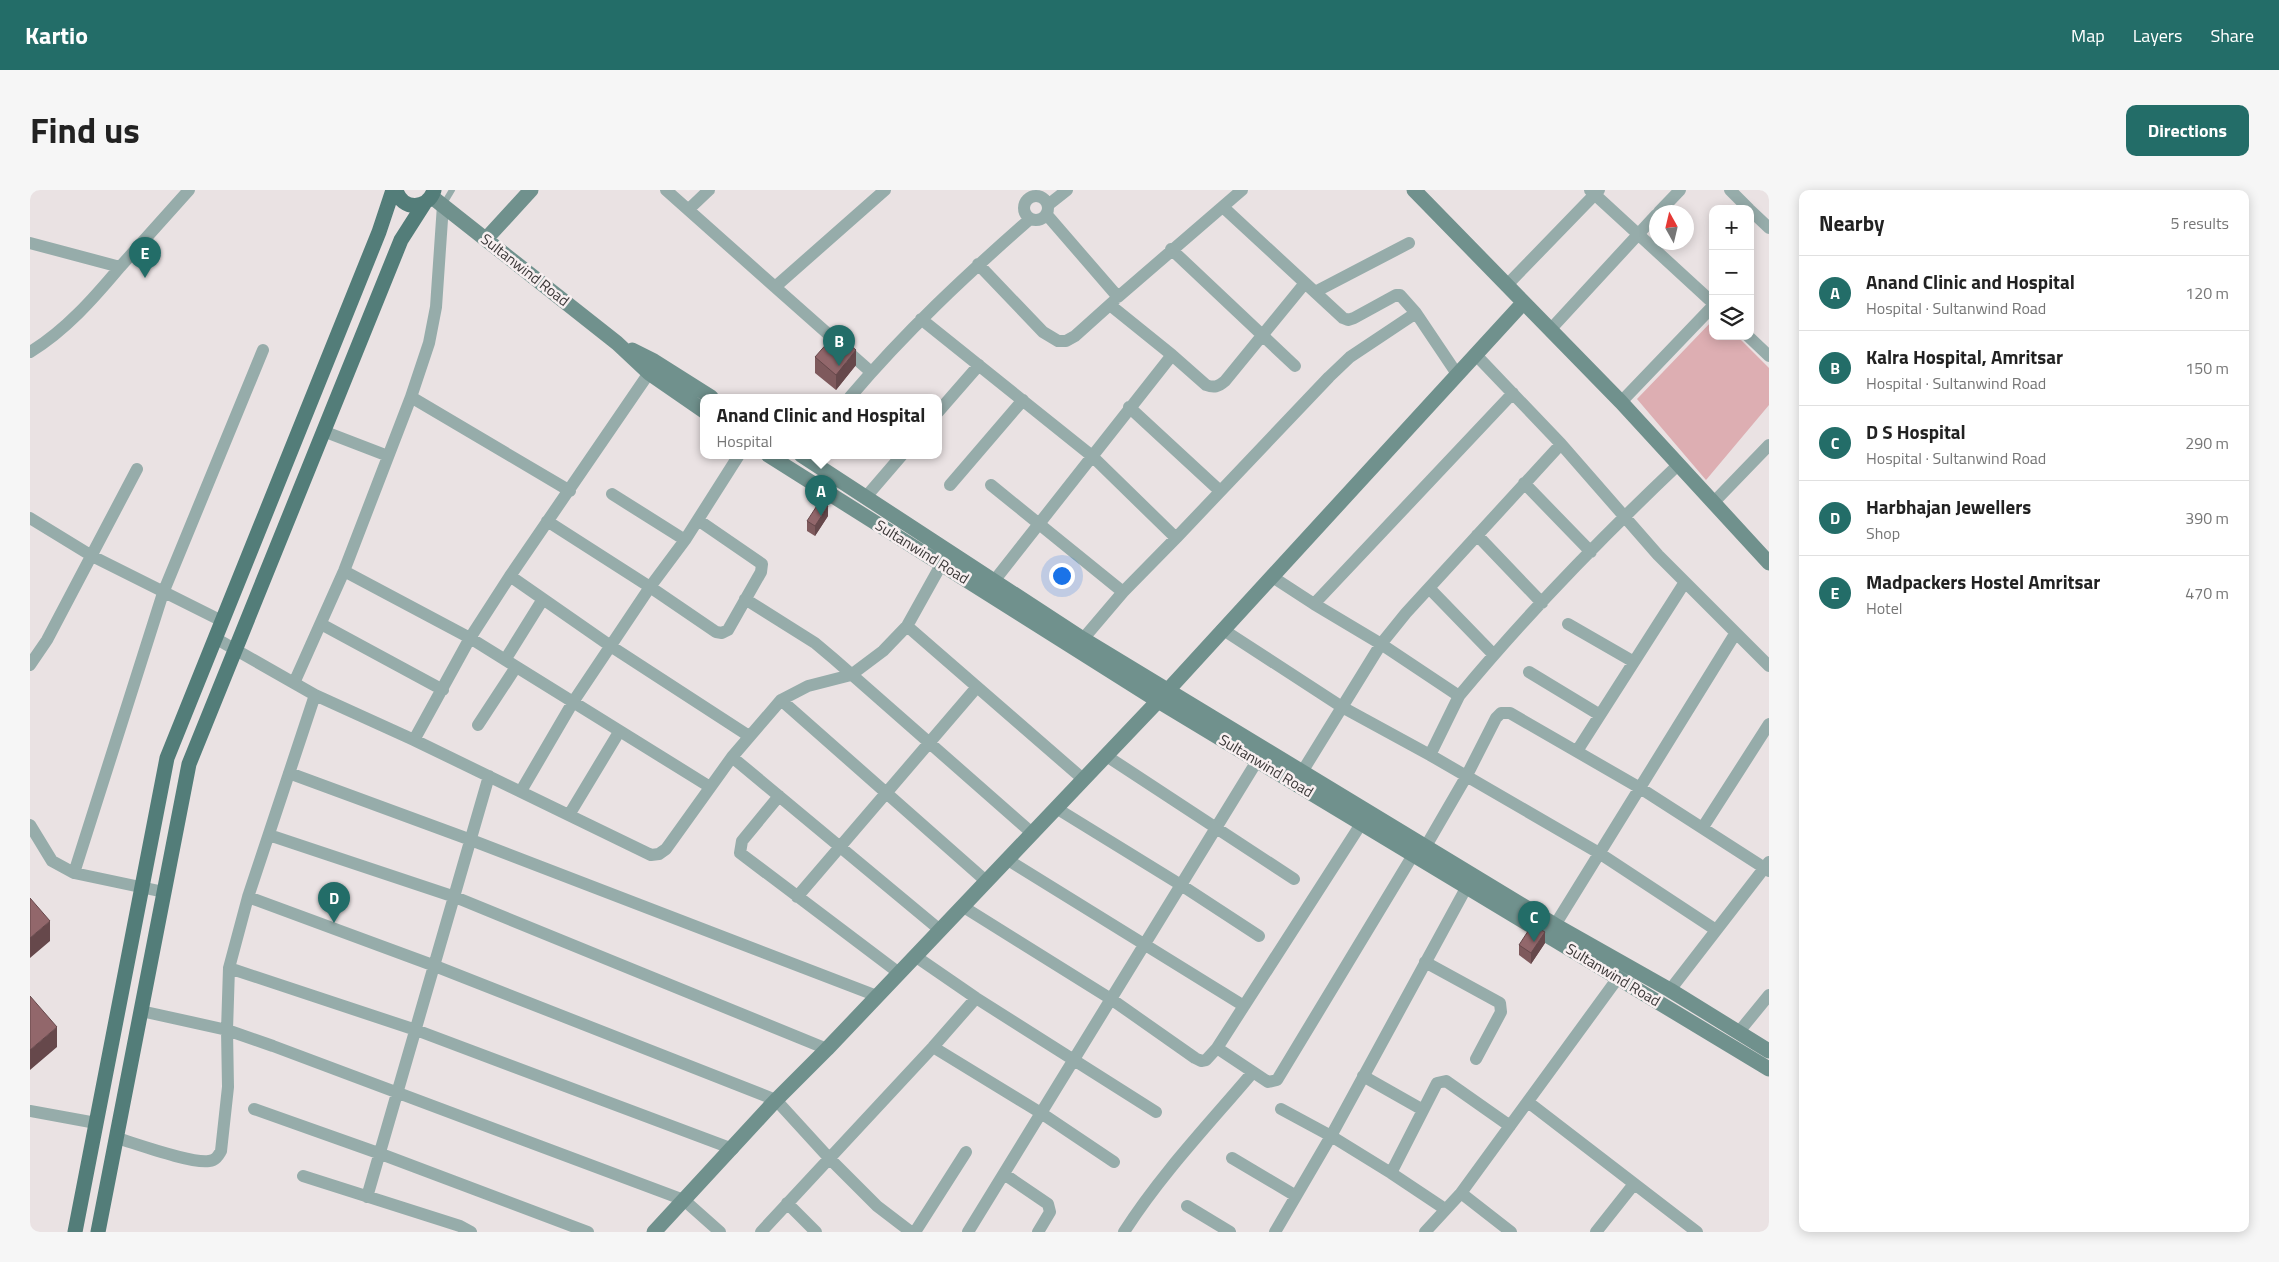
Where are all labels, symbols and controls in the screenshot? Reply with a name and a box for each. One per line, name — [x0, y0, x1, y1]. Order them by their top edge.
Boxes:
text: Kartio — [25, 17, 88, 53]
text: Map — [2071, 22, 2105, 49]
text: Layers — [2133, 22, 2182, 49]
text: Share — [2210, 22, 2254, 49]
text: Find us — [30, 103, 140, 157]
button: Directions — [2126, 105, 2249, 156]
north arrow — [1649, 205, 1694, 250]
map controls — [1709, 205, 1754, 340]
button: + — [1709, 205, 1754, 250]
text: Nearby — [1819, 207, 1884, 239]
text: 5 results — [2170, 211, 2229, 235]
street label: Sultanwind Road — [476, 228, 574, 312]
pin: E — [129, 237, 161, 278]
button: − — [1709, 250, 1754, 295]
text: Anand Clinic and Hospital — [1866, 267, 2075, 296]
text: A — [1830, 281, 1840, 305]
text: 120 m — [2185, 281, 2229, 305]
button: layers — [1709, 295, 1754, 340]
text: Hospital · Sultanwind Road — [1866, 296, 2046, 320]
pin: B — [823, 325, 855, 366]
text: Kalra Hospital, Amritsar — [1866, 342, 2063, 371]
text: B — [1830, 356, 1840, 380]
text: 150 m — [2185, 356, 2229, 380]
text: Hospital · Sultanwind Road — [1866, 371, 2046, 395]
popup — [700, 394, 942, 459]
text: Anand Clinic and Hospital — [717, 400, 925, 429]
text: D S Hospital — [1866, 417, 1966, 446]
text: Hospital — [717, 429, 772, 453]
text: C — [1831, 431, 1839, 455]
text: 290 m — [2185, 431, 2229, 455]
text: Hospital · Sultanwind Road — [1866, 446, 2046, 470]
pin: A — [805, 475, 837, 516]
text: Harbhajan Jewellers — [1866, 492, 2031, 521]
text: D — [1830, 506, 1840, 530]
text: 390 m — [2185, 506, 2229, 530]
street label: Sultanwind Road — [871, 514, 974, 590]
text: Shop — [1866, 521, 1900, 545]
your location — [1049, 563, 1075, 589]
text: Madpackers Hostel Amritsar — [1866, 567, 2100, 596]
text: E — [1831, 581, 1839, 605]
text: 470 m — [2185, 581, 2229, 605]
text: Hotel — [1866, 596, 1903, 620]
street label: Sultanwind Road — [1215, 728, 1318, 803]
pin: D — [318, 882, 350, 923]
pin: C — [1518, 901, 1550, 942]
street label: Sultanwind Road — [1562, 937, 1665, 1012]

